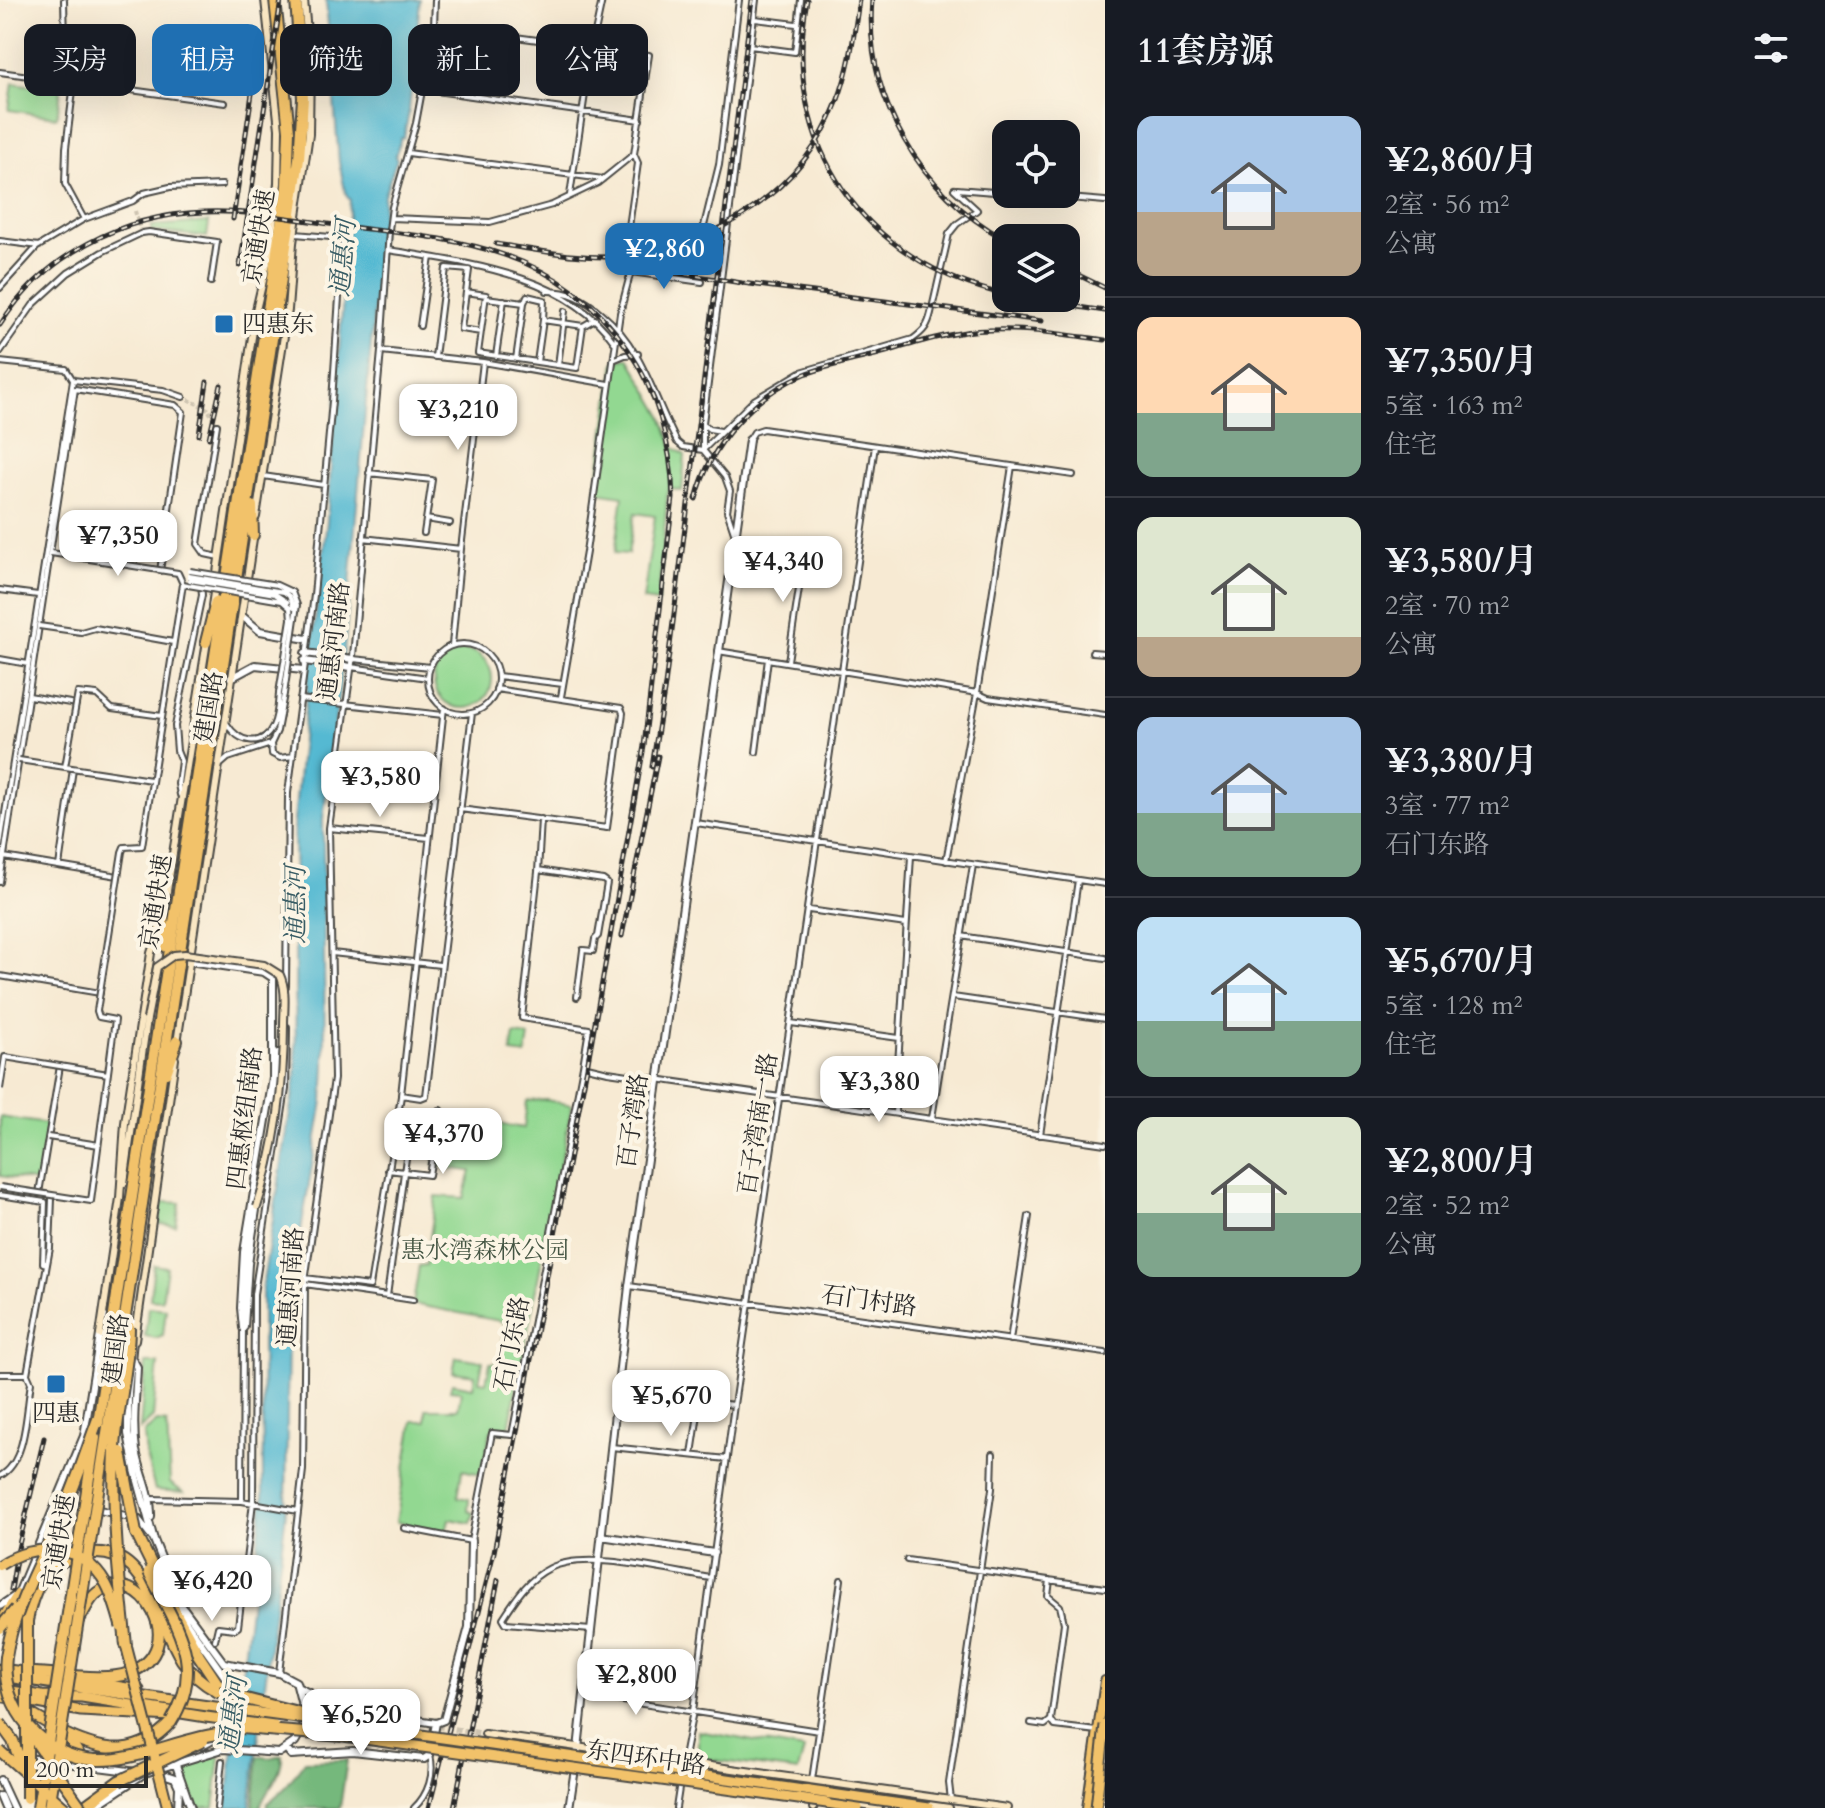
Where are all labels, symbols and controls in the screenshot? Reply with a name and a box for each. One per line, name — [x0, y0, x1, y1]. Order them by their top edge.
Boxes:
chip: 买房 — [24, 24, 136, 96]
chip: 租房 — [152, 24, 264, 96]
chip: 筛选 — [280, 24, 392, 96]
chip: 新上 — [408, 24, 520, 96]
chip: 公寓 — [536, 24, 648, 96]
icon: filters — [1749, 26, 1793, 70]
text: 11套房源 — [1137, 28, 1274, 74]
map controls — [992, 120, 1080, 312]
button: locate — [992, 120, 1080, 208]
text: ¥2,860/月 — [1385, 137, 1538, 183]
icon: home — [1201, 148, 1297, 244]
street label: 京通快速 — [235, 187, 283, 287]
text: 2室 · 56 m² — [1385, 187, 1509, 222]
water label: 通惠河 — [322, 214, 364, 298]
pin: ¥2,860 — [599, 223, 729, 291]
button: layers — [992, 224, 1080, 312]
text: 公寓 — [1385, 226, 1437, 261]
text: ¥2,860 — [623, 231, 705, 266]
place label: 四惠东 — [242, 308, 314, 341]
marker: 四惠东 — [213, 313, 235, 335]
text: ¥7,350/月 — [1385, 338, 1538, 384]
icon: home — [1201, 349, 1297, 445]
pin: ¥3,210 — [393, 384, 523, 452]
text: 5室 · 163 m² — [1385, 388, 1523, 423]
text: ¥3,210 — [417, 392, 499, 427]
text: 住宅 — [1385, 427, 1437, 462]
pin: ¥7,350 — [53, 510, 183, 578]
text: ¥7,350 — [77, 518, 159, 553]
pin: ¥4,340 — [718, 536, 848, 604]
text: ¥3,580/月 — [1385, 538, 1538, 584]
text: ¥4,340 — [742, 544, 824, 579]
icon: home — [1201, 549, 1297, 645]
street label: 通惠河南路 — [310, 579, 358, 703]
text: 2室 · 70 m² — [1385, 588, 1509, 623]
text: 公寓 — [1385, 627, 1437, 662]
street label: 建国路 — [187, 669, 231, 745]
text: ¥3,380/月 — [1385, 738, 1538, 784]
icon: home — [1201, 749, 1297, 845]
pin: ¥3,580 — [315, 751, 445, 819]
text: ¥3,580 — [339, 759, 421, 794]
text: 3室 · 77 m² — [1385, 788, 1509, 823]
text: 石门东路 — [1385, 827, 1489, 862]
street label: 京通快速 — [132, 852, 180, 952]
water label: 通惠河 — [278, 862, 313, 944]
text: ¥5,670/月 — [1385, 938, 1538, 984]
icon: home — [1201, 949, 1297, 1045]
text: 5室 · 128 m² — [1385, 988, 1523, 1023]
text: 住宅 — [1385, 1027, 1437, 1062]
street label: 四惠枢纽南路 — [220, 1045, 270, 1191]
street label: 百子湾南一路 — [730, 1050, 786, 1198]
pin: ¥3,380 — [814, 1056, 944, 1124]
text: ¥3,380 — [838, 1064, 920, 1099]
street label: 百子湾路 — [610, 1071, 656, 1171]
pin: ¥4,370 — [378, 1108, 508, 1176]
text: ¥4,370 — [402, 1116, 484, 1151]
text: ¥2,800/月 — [1385, 1138, 1538, 1184]
icon: home — [1201, 1149, 1297, 1245]
text: 2室 · 52 m² — [1385, 1188, 1509, 1223]
street label: 通惠河南路 — [270, 1226, 312, 1348]
text: 公寓 — [1385, 1227, 1437, 1262]
park label: 惠水湾森林公园 — [401, 1234, 569, 1267]
street label: 石门村路 — [819, 1278, 919, 1324]
street label: 石门东路 — [487, 1294, 537, 1394]
street label: 建国路 — [95, 1311, 137, 1387]
pin: ¥5,670 — [606, 1370, 736, 1438]
marker: 四惠 — [45, 1373, 67, 1395]
text: ¥5,670 — [630, 1378, 712, 1413]
place label: 四惠 — [32, 1397, 80, 1430]
street label: 京通快速 — [35, 1492, 83, 1592]
pin: ¥6,420 — [147, 1555, 277, 1623]
text: ¥6,420 — [171, 1563, 253, 1598]
pin: ¥2,800 — [571, 1649, 701, 1717]
text: ¥2,800 — [595, 1657, 677, 1692]
water label: 通惠河 — [211, 1670, 256, 1756]
pin: ¥6,520 — [296, 1689, 426, 1757]
text: ¥6,520 — [320, 1697, 402, 1732]
street label: 东四环中路 — [584, 1733, 708, 1783]
scale bar — [24, 1752, 148, 1788]
text: 200 m — [36, 1755, 94, 1785]

